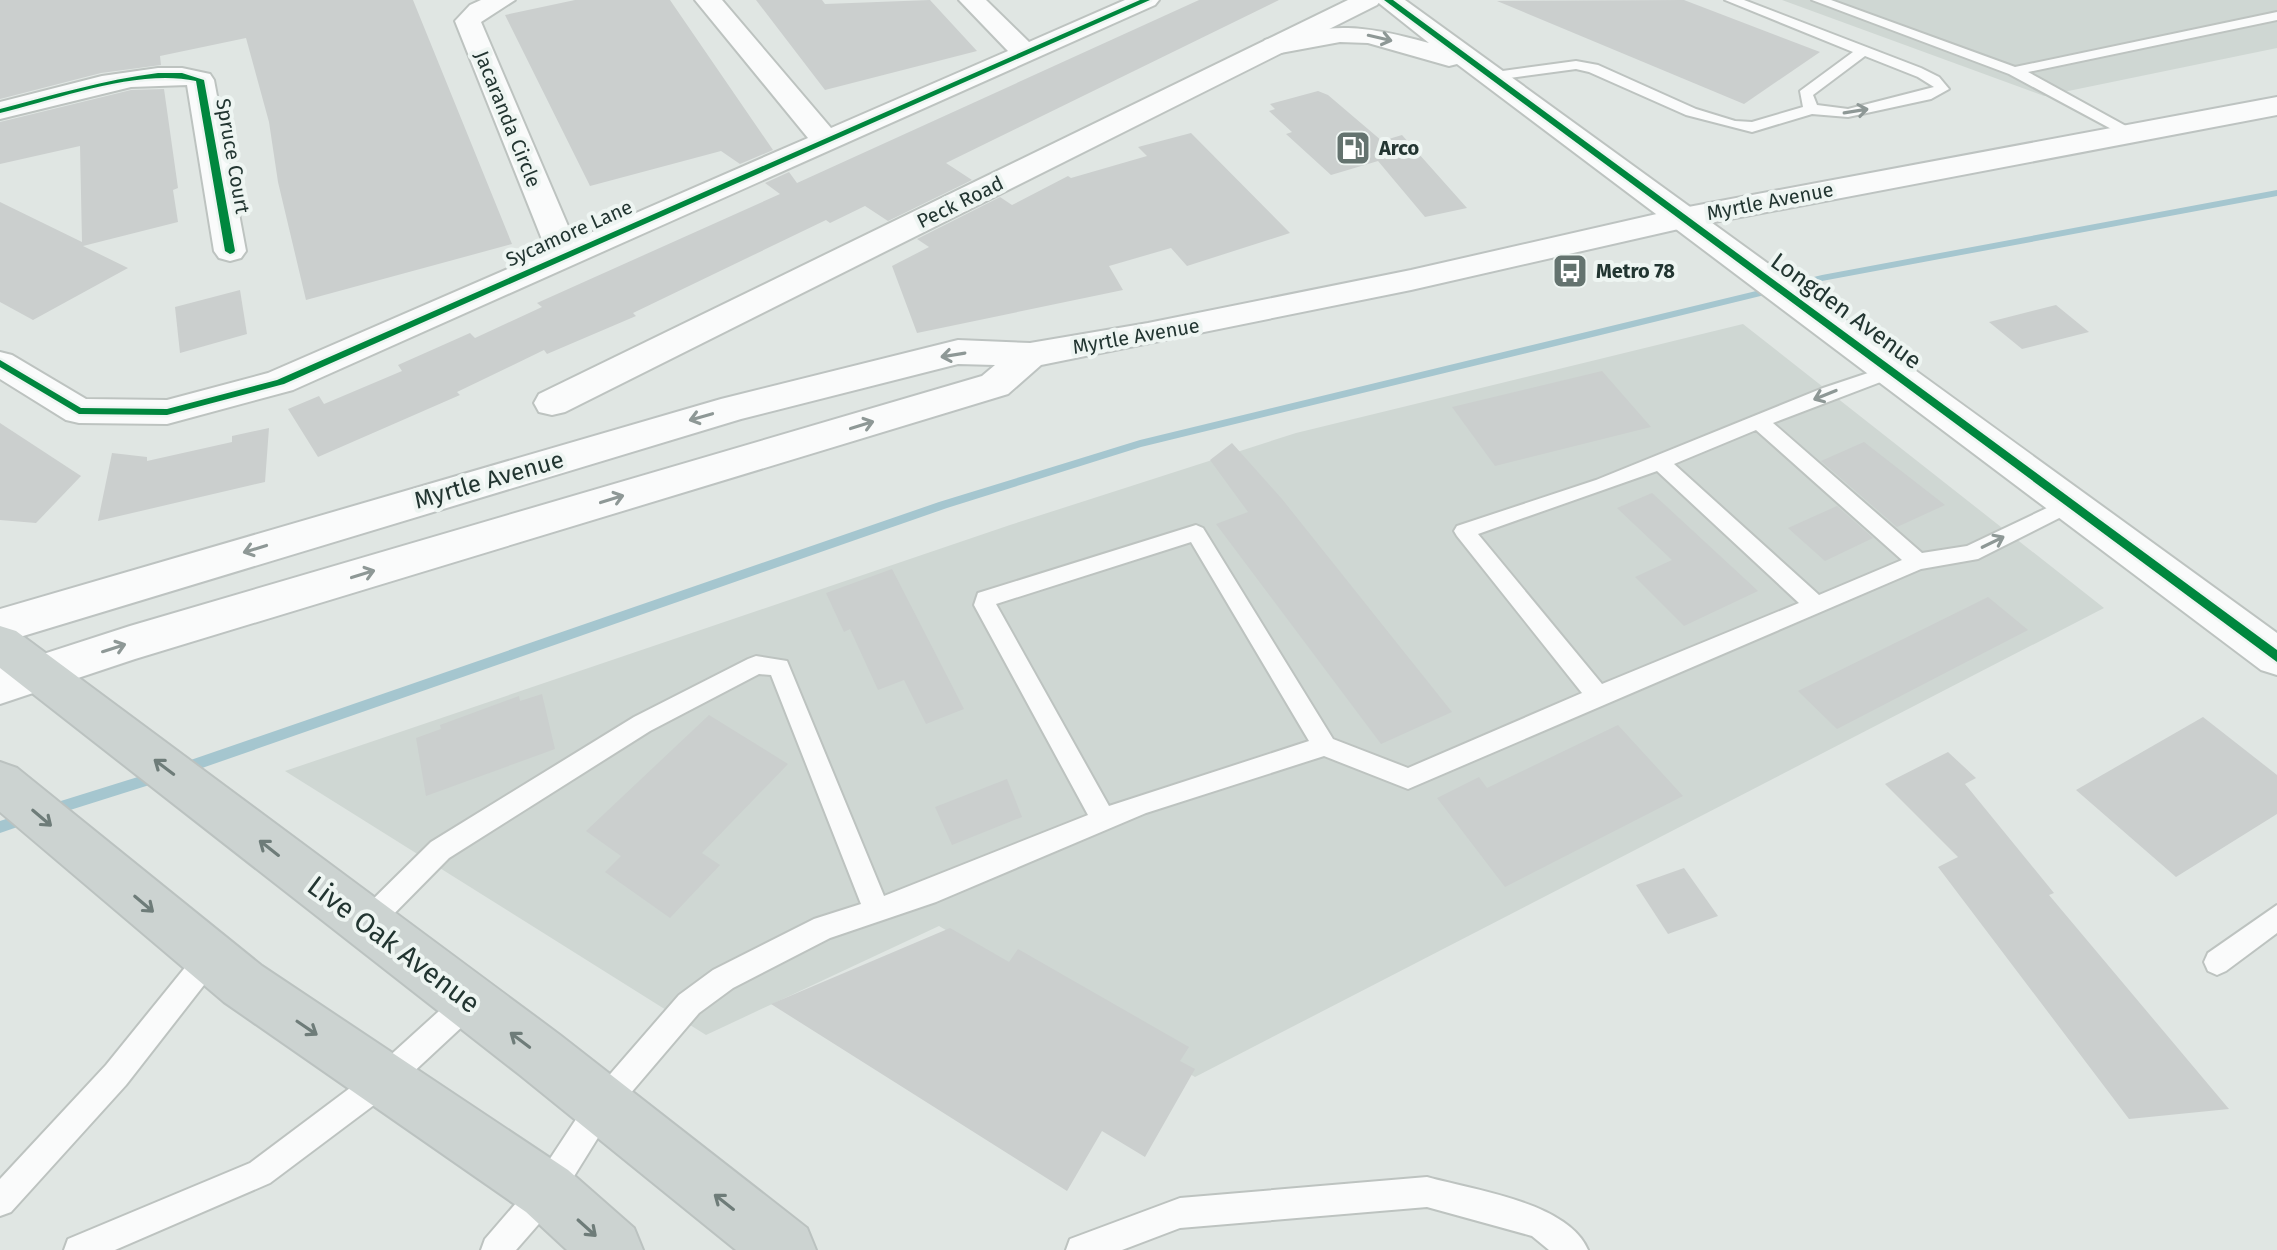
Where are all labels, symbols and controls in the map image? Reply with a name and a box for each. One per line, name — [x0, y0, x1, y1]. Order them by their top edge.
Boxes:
one-way arrow — [1366, 31, 1392, 46]
street label: Jacaranda Circle — [470, 47, 546, 191]
street label: Spruce Court — [211, 97, 255, 216]
one-way arrow — [1843, 103, 1868, 118]
fuel station icon: Arco — [1334, 129, 1372, 167]
place label: Arco — [1378, 136, 1419, 160]
street label: Peck Road — [913, 171, 1007, 233]
street label: Myrtle Avenue — [1705, 177, 1835, 225]
street label: Sycamore Lane — [502, 194, 636, 272]
street label: Longden Avenue — [1765, 247, 1927, 375]
bus stop icon: Metro 78 — [1551, 252, 1589, 290]
place label: Metro 78 — [1596, 259, 1675, 283]
street label: Myrtle Avenue — [1071, 313, 1201, 359]
one-way arrow — [940, 348, 966, 363]
one-way arrow — [1813, 388, 1838, 403]
one-way arrow — [688, 411, 714, 426]
one-way arrow — [848, 417, 874, 432]
street label: Myrtle Avenue — [411, 445, 567, 515]
one-way arrow — [599, 491, 625, 506]
one-way arrow — [1980, 534, 2004, 550]
one-way arrow — [243, 543, 268, 557]
one-way arrow — [350, 566, 376, 581]
one-way arrow — [102, 640, 127, 655]
one-way arrow — [154, 758, 175, 775]
one-way arrow — [31, 809, 52, 827]
one-way arrow — [259, 839, 280, 856]
street label: Live Oak Avenue — [301, 869, 486, 1020]
one-way arrow — [133, 895, 154, 913]
one-way arrow — [296, 1020, 318, 1036]
one-way arrow — [510, 1032, 531, 1049]
one-way arrow — [714, 1193, 735, 1210]
one-way arrow — [577, 1218, 597, 1237]

